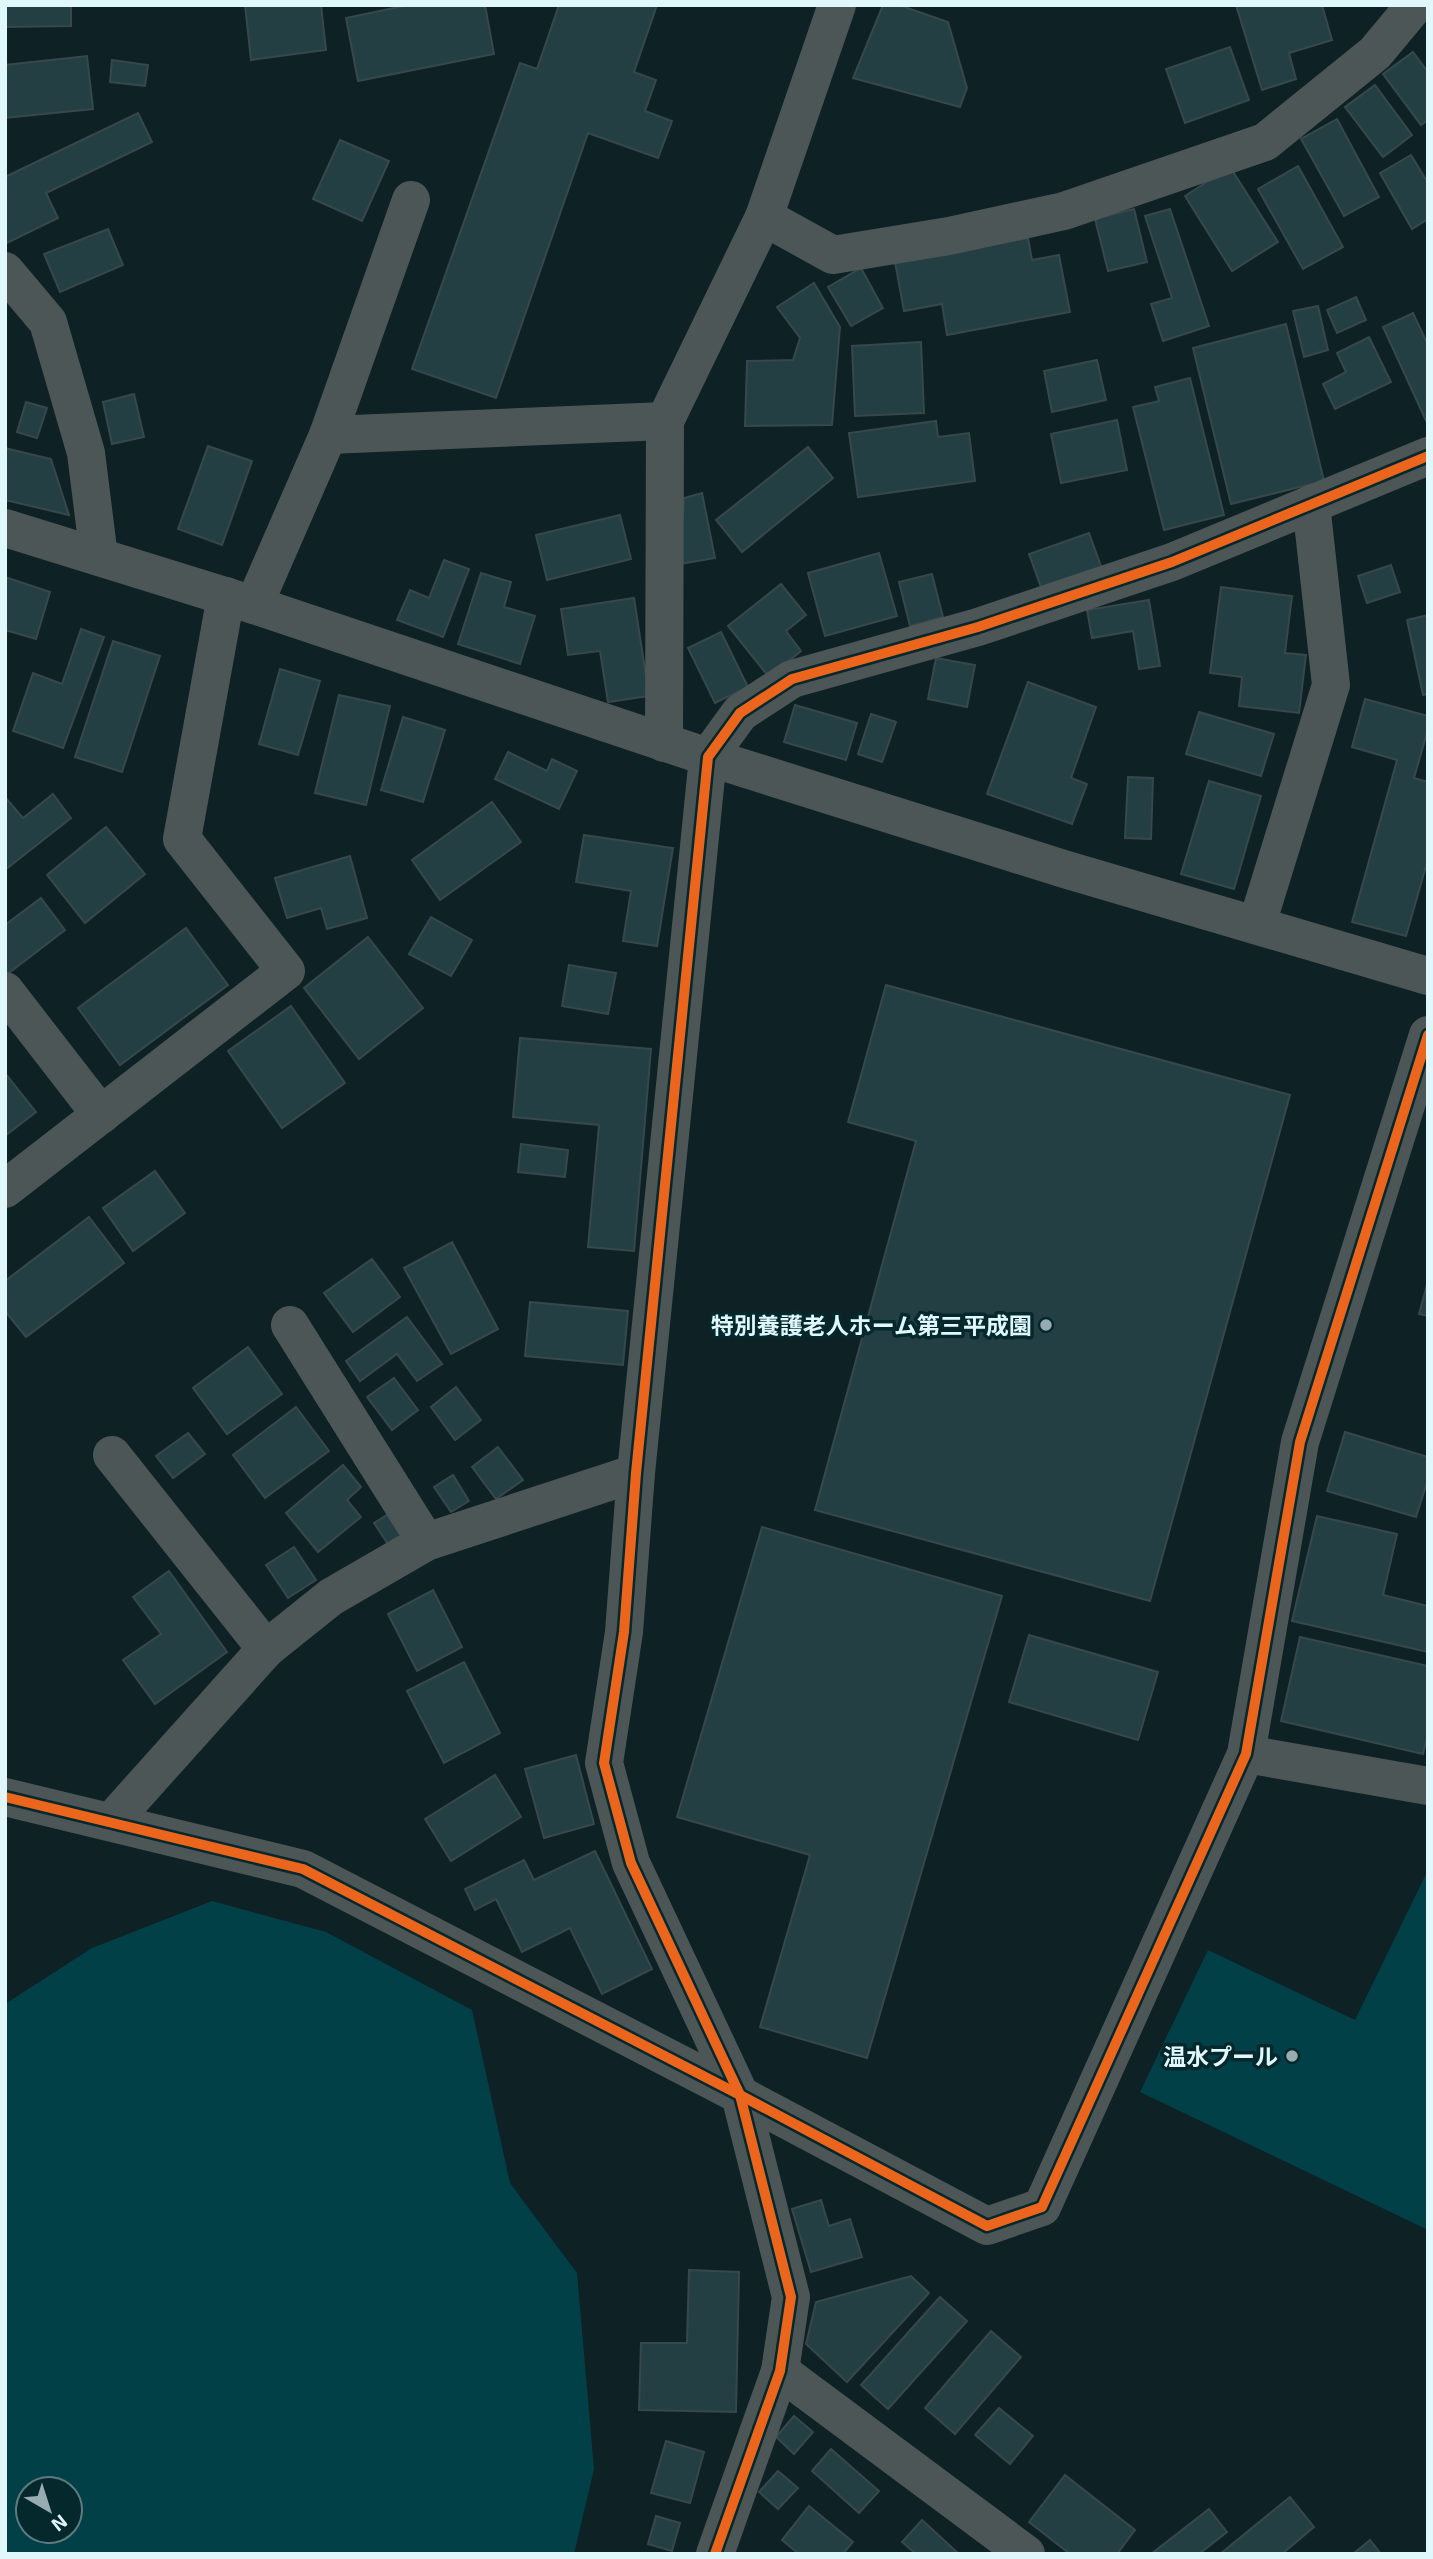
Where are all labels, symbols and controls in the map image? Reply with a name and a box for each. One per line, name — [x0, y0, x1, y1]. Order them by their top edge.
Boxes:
place label: 特別養護老人ホーム第三平成園 — [711, 1311, 1032, 1339]
marker: 特別養護老人ホーム第三平成園 — [1038, 1317, 1054, 1333]
place label: 温水プール — [1163, 2042, 1278, 2070]
marker: 温水プール — [1284, 2048, 1300, 2064]
north arrow — [14, 2475, 84, 2545]
text: N — [47, 2510, 73, 2537]

